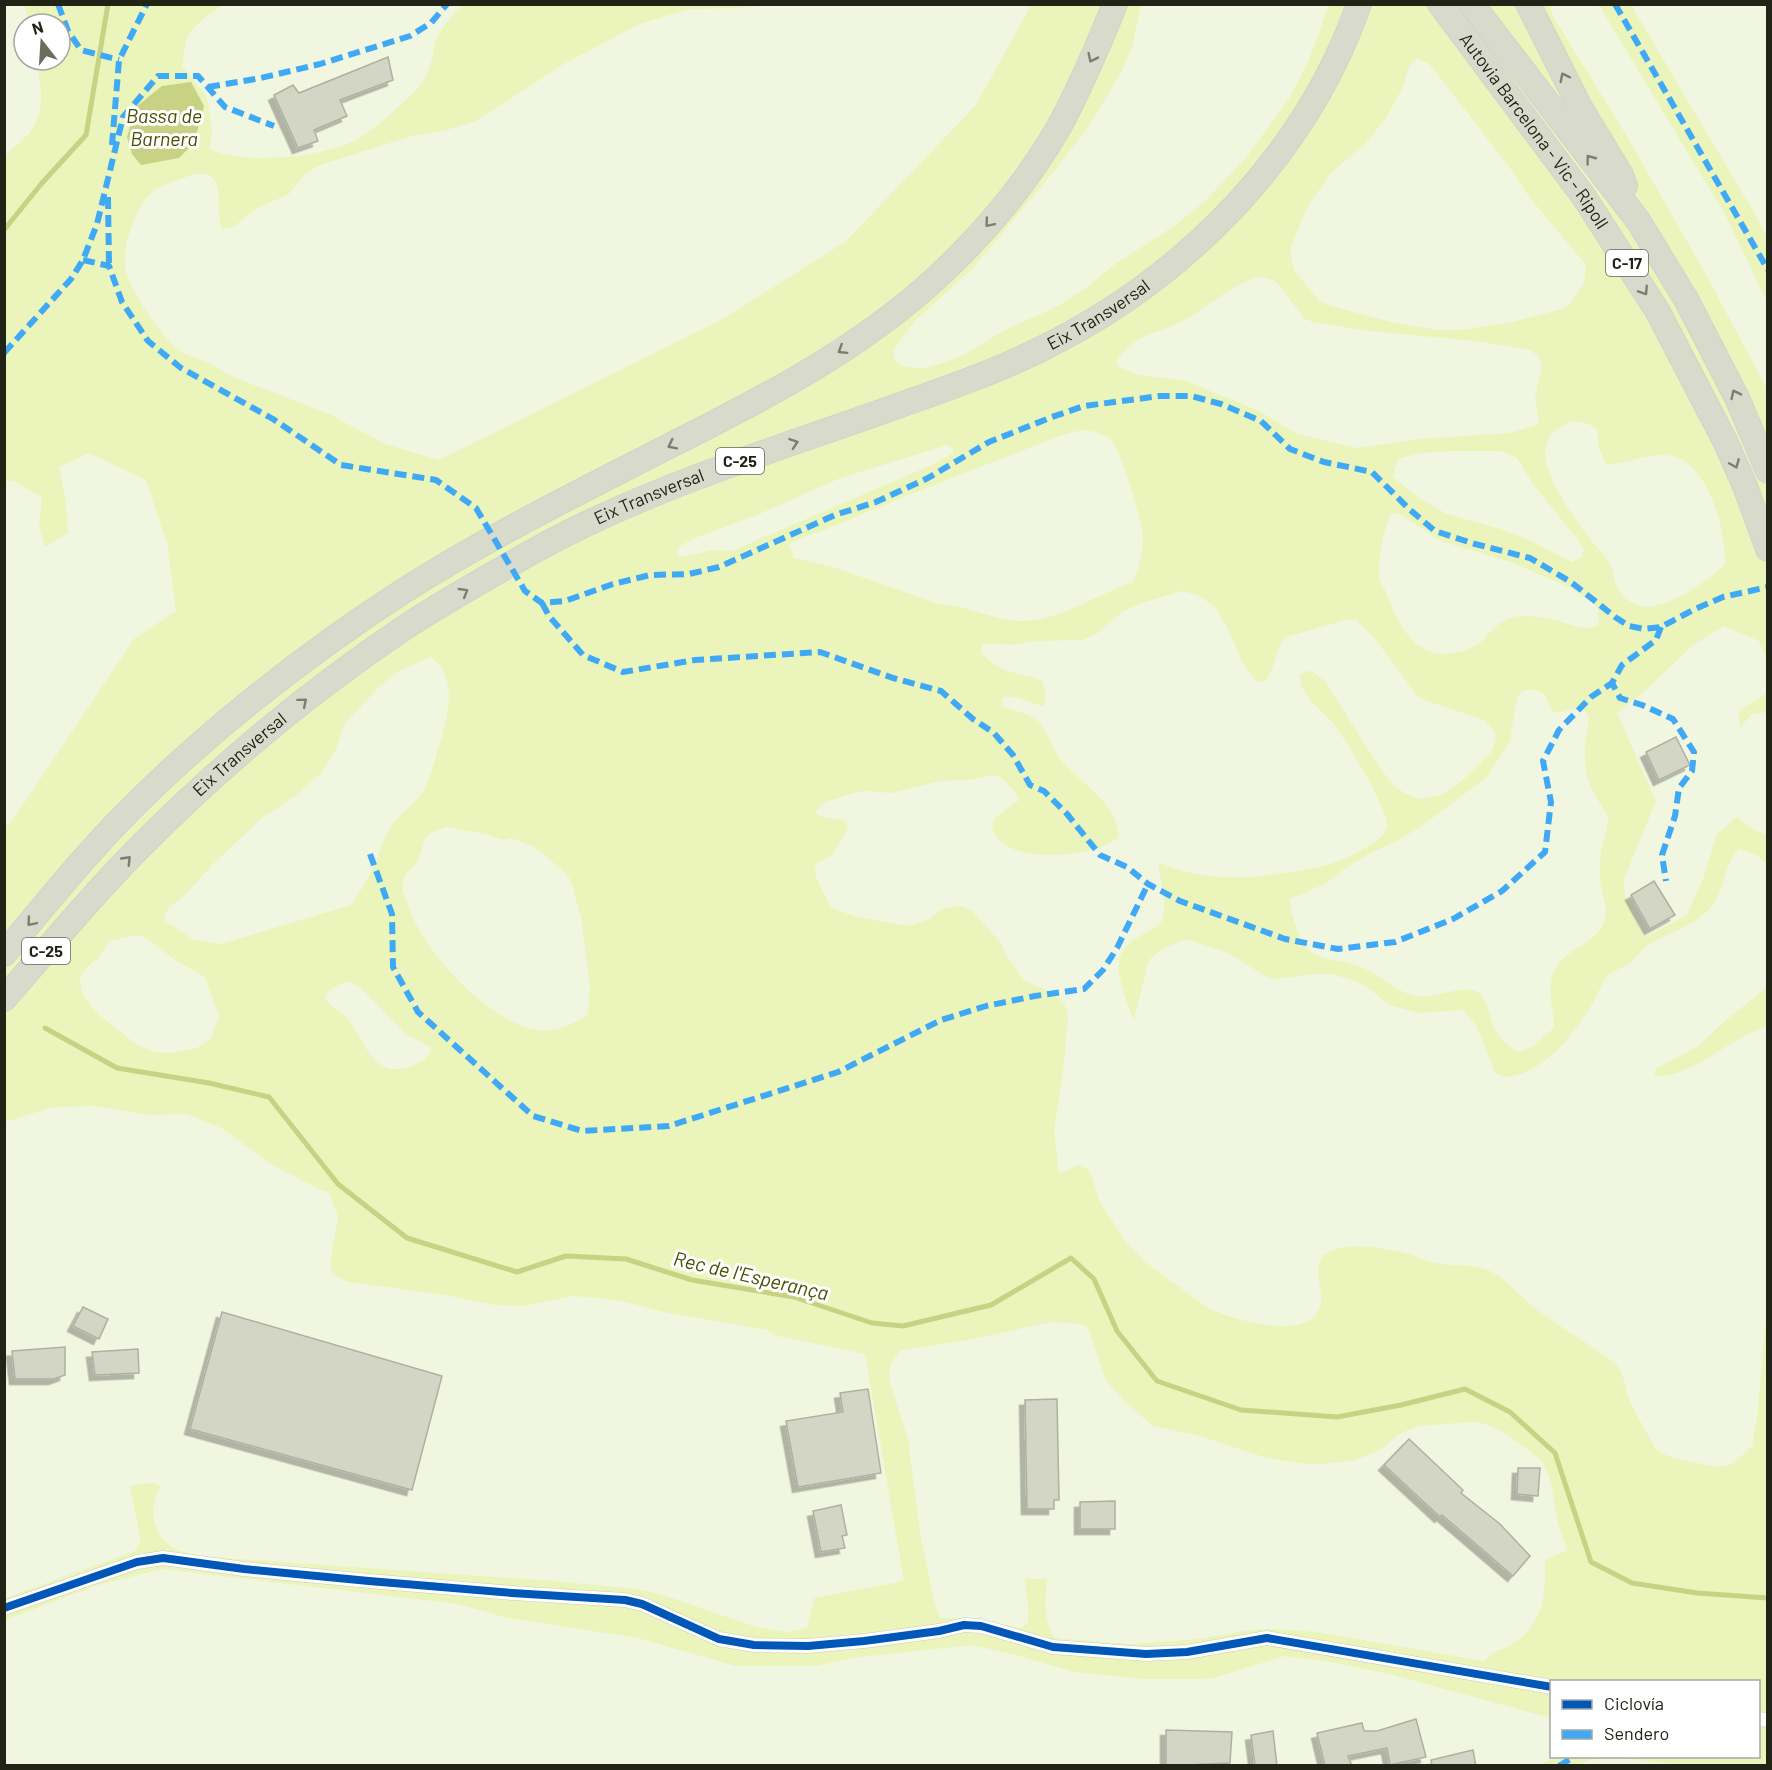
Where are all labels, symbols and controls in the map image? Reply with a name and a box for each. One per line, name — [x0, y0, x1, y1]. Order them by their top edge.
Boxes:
north arrow — [12, 12, 72, 72]
text: N — [30, 17, 45, 38]
street label: Autovia Barcelona - Vic - Ripoll — [1455, 28, 1614, 233]
one-way arrow — [1087, 52, 1099, 63]
one-way arrow — [1560, 72, 1572, 83]
water label: Bassa de Barnera — [126, 103, 202, 150]
one-way arrow — [1587, 155, 1598, 166]
one-way arrow — [985, 216, 996, 227]
road number: C-17 — [1606, 250, 1648, 276]
street label: Eix Transversal — [1043, 274, 1154, 354]
one-way arrow — [1637, 285, 1649, 295]
one-way arrow — [838, 343, 849, 354]
one-way arrow — [1731, 390, 1742, 401]
one-way arrow — [788, 437, 799, 450]
one-way arrow — [668, 438, 678, 449]
road number: C-25 — [716, 448, 764, 474]
one-way arrow — [1728, 457, 1740, 468]
street label: Eix Transversal — [590, 463, 707, 529]
one-way arrow — [458, 588, 468, 599]
one-way arrow — [296, 698, 307, 709]
street label: Eix Transversal — [188, 707, 290, 800]
one-way arrow — [120, 857, 131, 867]
one-way arrow — [27, 915, 38, 926]
road number: C-25 — [22, 938, 70, 964]
water label: Rec de l'Esperança — [671, 1246, 831, 1305]
legend — [1550, 1680, 1760, 1758]
text: Ciclovía — [1604, 1692, 1664, 1714]
text: Sendero — [1604, 1722, 1669, 1744]

